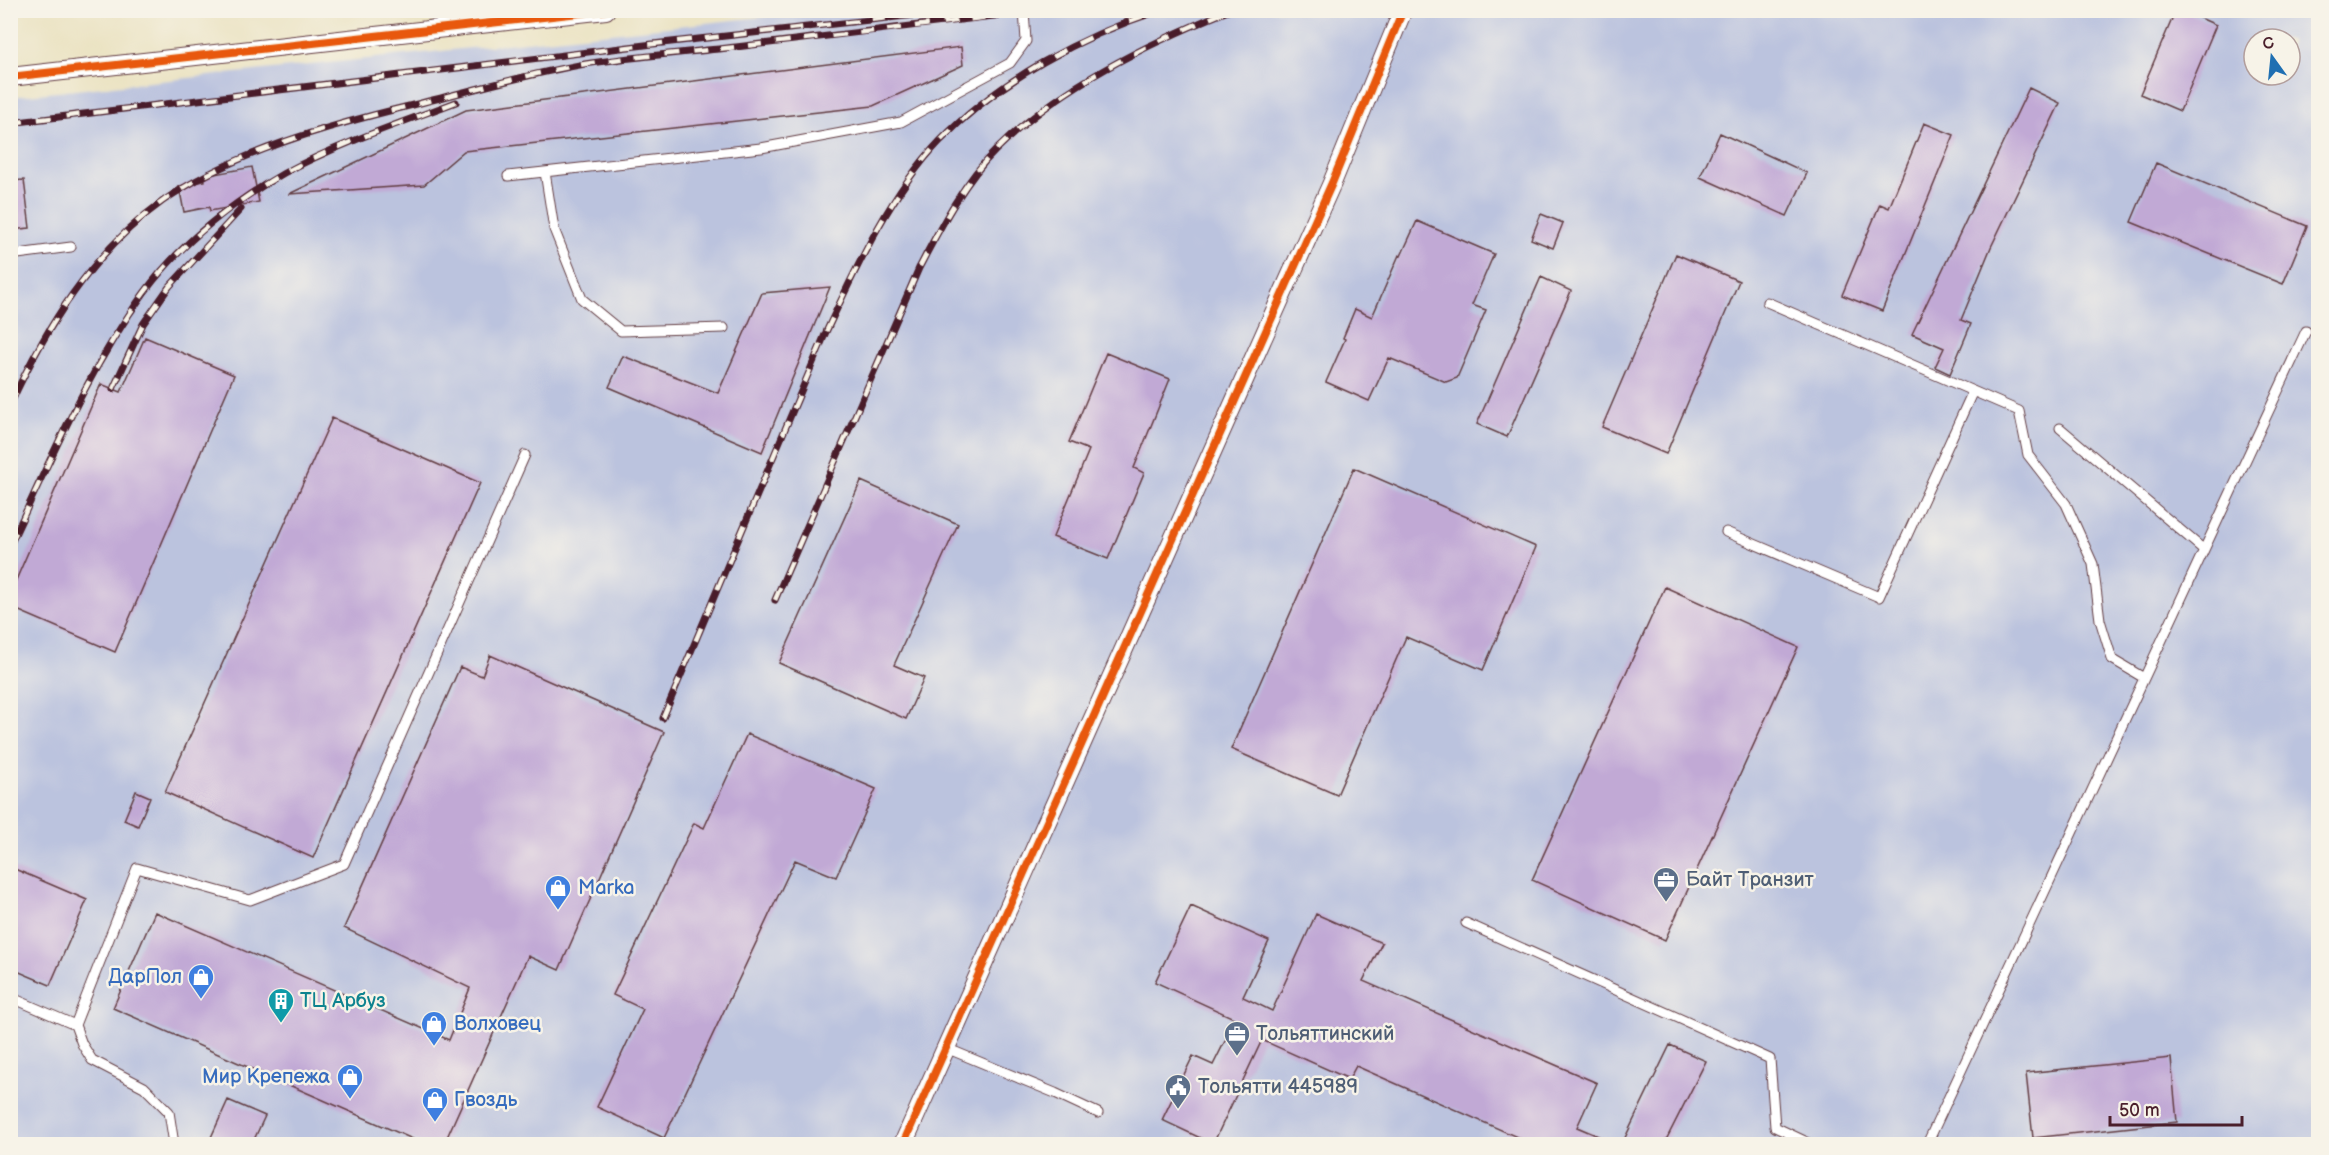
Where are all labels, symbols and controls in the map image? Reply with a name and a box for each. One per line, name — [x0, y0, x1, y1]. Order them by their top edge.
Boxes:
north arrow — [2242, 27, 2302, 87]
text: С — [2261, 33, 2276, 55]
office icon: Байт Транзит — [1651, 865, 1681, 903]
place label: Байт Транзит — [1686, 868, 1815, 892]
shop icon: Marka — [543, 873, 573, 911]
place label: Marka — [578, 876, 635, 900]
shop icon: ДарПол — [186, 962, 216, 1000]
place label: ДарПол — [108, 965, 182, 989]
building icon: ТЦ Арбуз — [266, 986, 296, 1024]
place label: ТЦ Арбуз — [300, 989, 386, 1013]
shop icon: Волховец — [419, 1009, 449, 1047]
place label: Волховец — [454, 1012, 541, 1036]
office icon: Тольяттинский — [1222, 1019, 1252, 1057]
place label: Тольяттинский — [1256, 1022, 1394, 1046]
shop icon: Мир Крепежа — [335, 1062, 365, 1100]
place label: Мир Крепежа — [202, 1065, 330, 1089]
public building icon: Тольятти 445989 — [1163, 1072, 1193, 1110]
place label: Тольятти 445989 — [1198, 1075, 1358, 1099]
shop icon: Гвоздь — [420, 1085, 450, 1123]
place label: Гвоздь — [454, 1088, 518, 1112]
scale bar — [2110, 1089, 2242, 1127]
text: 50 m — [2119, 1100, 2160, 1121]

